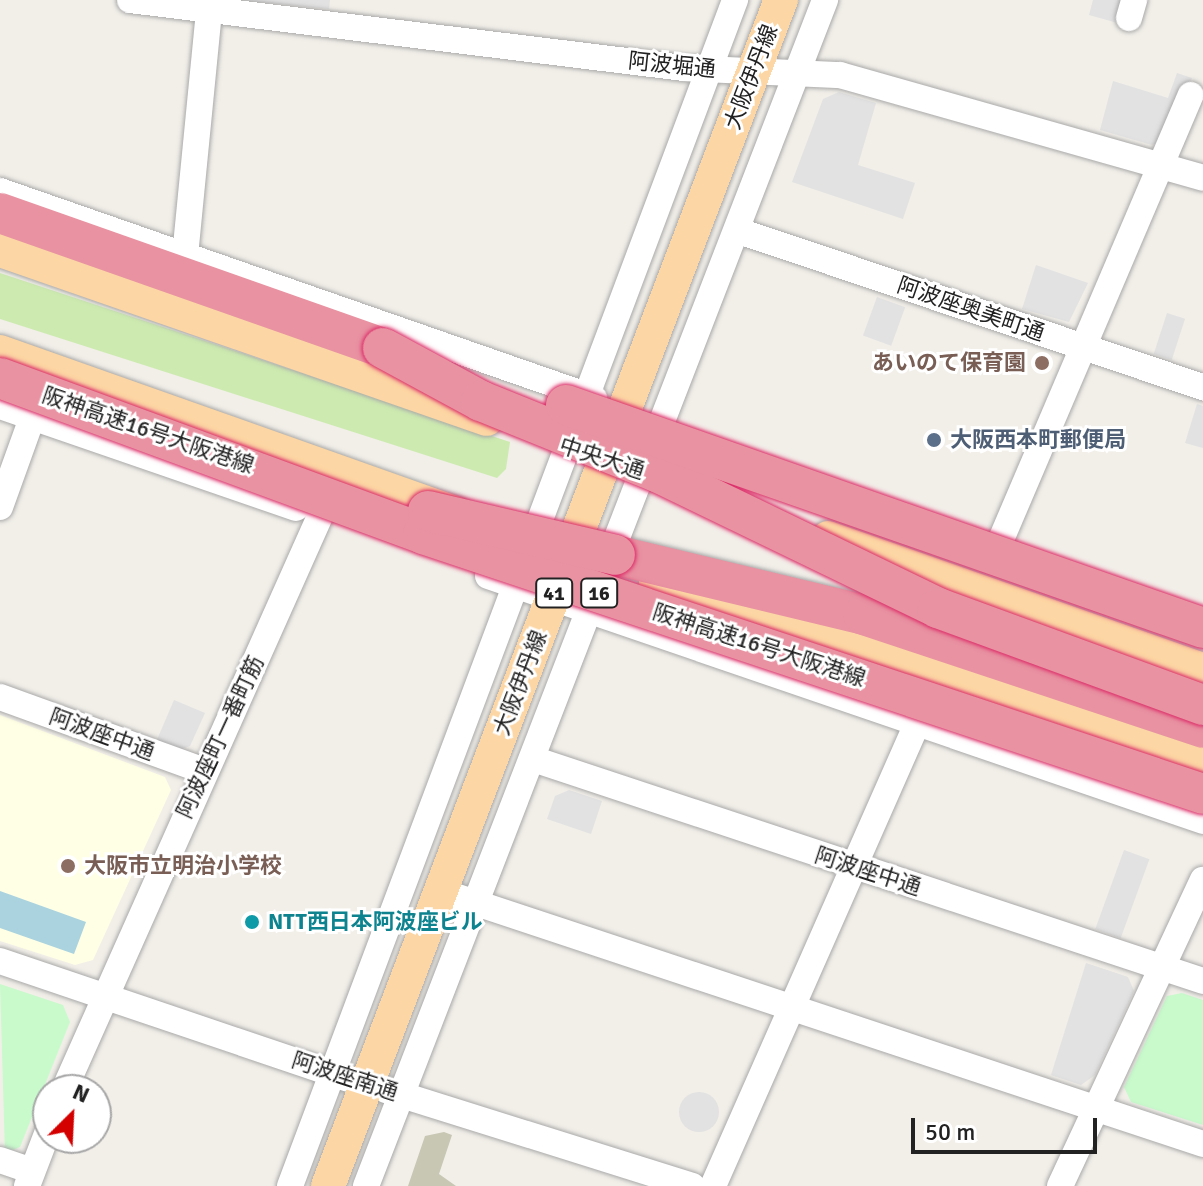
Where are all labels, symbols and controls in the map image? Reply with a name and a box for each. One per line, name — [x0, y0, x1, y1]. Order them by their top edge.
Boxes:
street label: 大阪伊丹線 — [719, 21, 783, 133]
street label: 阿波堀通 — [627, 47, 717, 83]
street label: 阿波座奥美町通 — [894, 271, 1048, 347]
place label: あいのて保育園 — [872, 350, 1026, 376]
marker: あいのて保育園 — [1033, 354, 1051, 372]
street label: 阪神高速16号大阪港線 — [39, 381, 257, 479]
place label: 大阪西本町郵便局 — [950, 427, 1126, 453]
marker: 大阪西本町郵便局 — [925, 431, 943, 449]
street label: 中央大通 — [556, 432, 648, 484]
road number: 41 — [534, 577, 574, 609]
road number: 16 — [579, 577, 619, 609]
street label: 阪神高速16号大阪港線 — [649, 598, 869, 692]
street label: 大阪伊丹線 — [488, 627, 552, 739]
street label: 阿波座町一番町筋 — [171, 652, 269, 822]
street label: 阿波座中通 — [46, 703, 158, 765]
street label: 阿波座中通 — [812, 841, 924, 901]
place label: 大阪市立明治小学校 — [84, 853, 282, 879]
marker: 大阪市立明治小学校 — [59, 857, 77, 875]
place label: NTT西日本阿波座ビル — [268, 909, 483, 935]
marker: NTT西日本阿波座ビル — [243, 913, 261, 931]
street label: 阿波座南通 — [289, 1046, 401, 1106]
north arrow — [32, 1074, 112, 1154]
text: N — [69, 1078, 94, 1109]
scale bar — [915, 1102, 1101, 1152]
text: 50 m — [925, 1117, 975, 1147]

